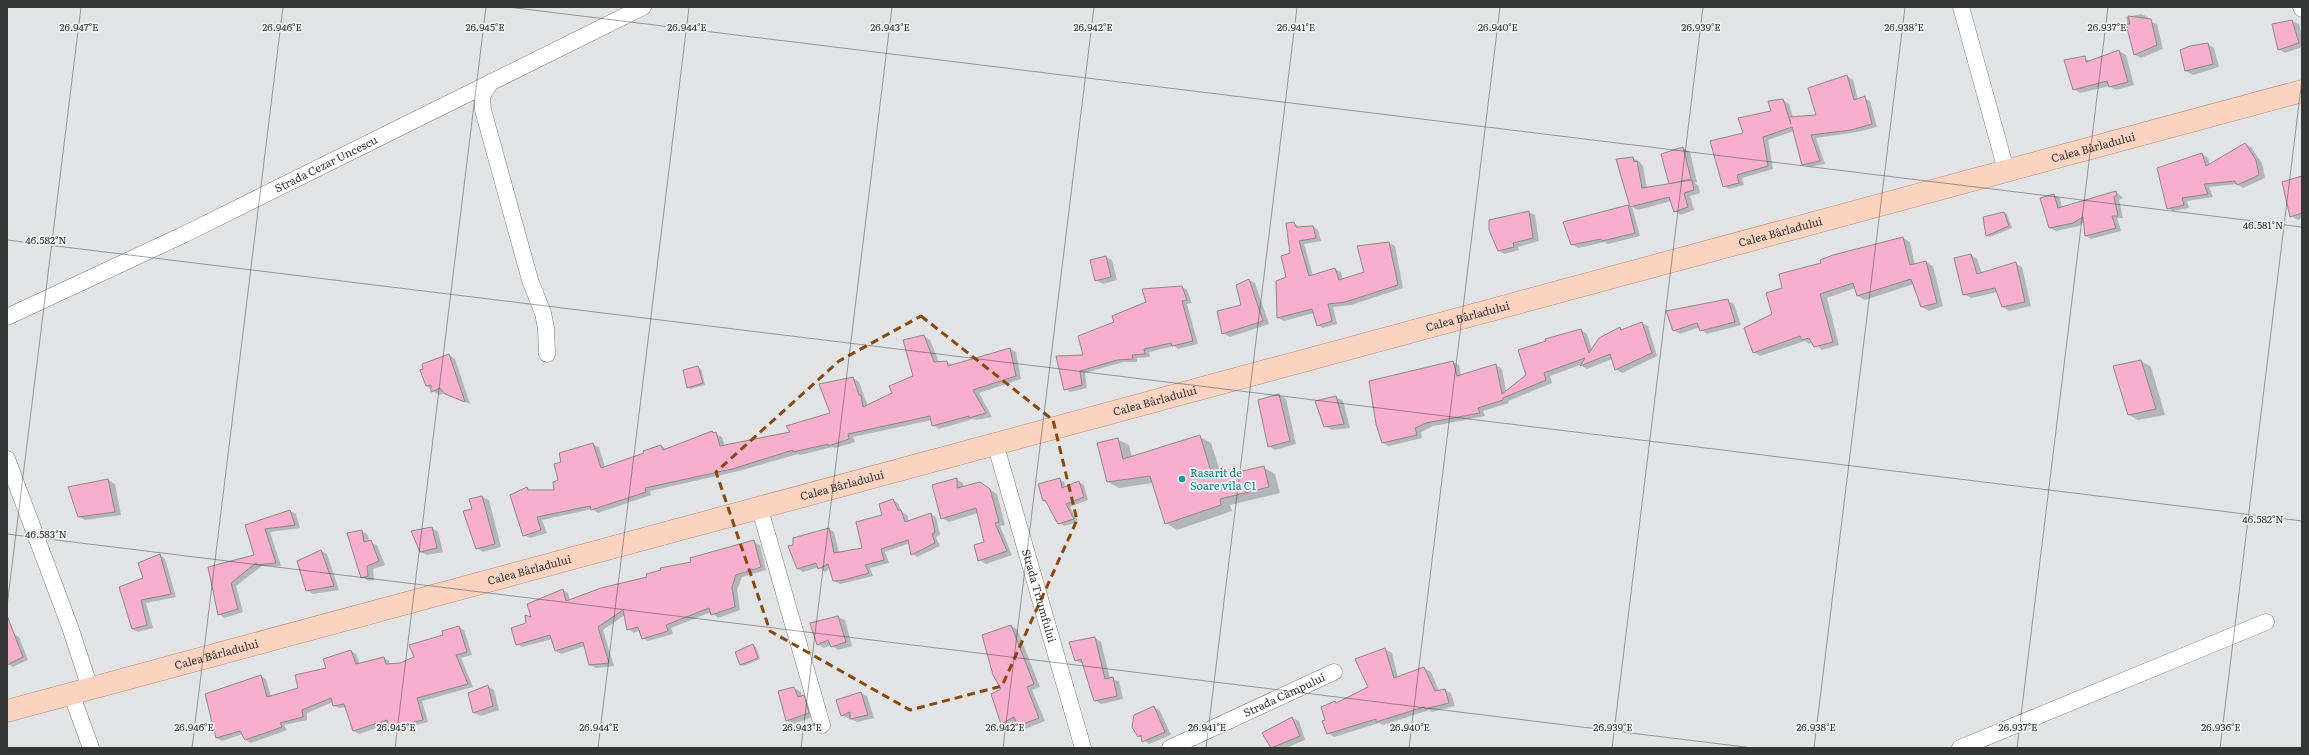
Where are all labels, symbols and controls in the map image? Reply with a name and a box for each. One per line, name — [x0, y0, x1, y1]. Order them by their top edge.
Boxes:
text: 26.947°E — [60, 19, 98, 34]
text: 26.946°E — [262, 19, 302, 34]
text: 26.945°E — [465, 19, 505, 34]
text: 26.944°E — [667, 19, 707, 34]
text: 26.943°E — [870, 19, 910, 34]
text: 26.942°E — [1073, 19, 1113, 34]
text: 26.941°E — [1277, 19, 1315, 34]
text: 26.940°E — [1478, 19, 1518, 34]
text: 26.939°E — [1681, 19, 1721, 34]
text: 26.938°E — [1884, 19, 1924, 34]
text: 26.937°E — [2088, 19, 2126, 34]
street label: Calea Bârladului — [2049, 127, 2137, 165]
street label: Strada Cezar Uncescu — [272, 131, 380, 195]
street label: Calea Bârladului — [1736, 212, 1824, 250]
text: 46.581°N — [2243, 217, 2283, 232]
text: 46.582°N — [25, 232, 67, 247]
street label: Calea Bârladului — [1424, 296, 1511, 334]
street label: Calea Bârladului — [1111, 381, 1199, 419]
place label: Rasarit de Soare vila C1 — [1190, 464, 1257, 493]
street label: Calea Bârladului — [798, 465, 886, 503]
marker: Rasarit de Soare vila C1 — [1177, 474, 1187, 484]
text: 46.582°N — [2242, 511, 2284, 526]
text: 46.583°N — [25, 526, 67, 541]
street label: Strada Triumfului — [1019, 547, 1061, 644]
street label: Calea Bârladului — [485, 550, 573, 588]
street label: Calea Bârladului — [172, 634, 260, 672]
street label: Strada Câmpului — [1240, 668, 1328, 720]
text: 26.946°E — [174, 719, 214, 734]
text: 26.945°E — [376, 719, 416, 734]
text: 26.944°E — [579, 719, 619, 734]
text: 26.943°E — [782, 719, 822, 734]
text: 26.942°E — [985, 719, 1025, 734]
text: 26.941°E — [1188, 719, 1226, 734]
text: 26.940°E — [1390, 719, 1430, 734]
text: 26.939°E — [1593, 719, 1633, 734]
text: 26.938°E — [1796, 719, 1836, 734]
text: 26.937°E — [1999, 719, 2037, 734]
text: 26.936°E — [2201, 719, 2241, 734]

